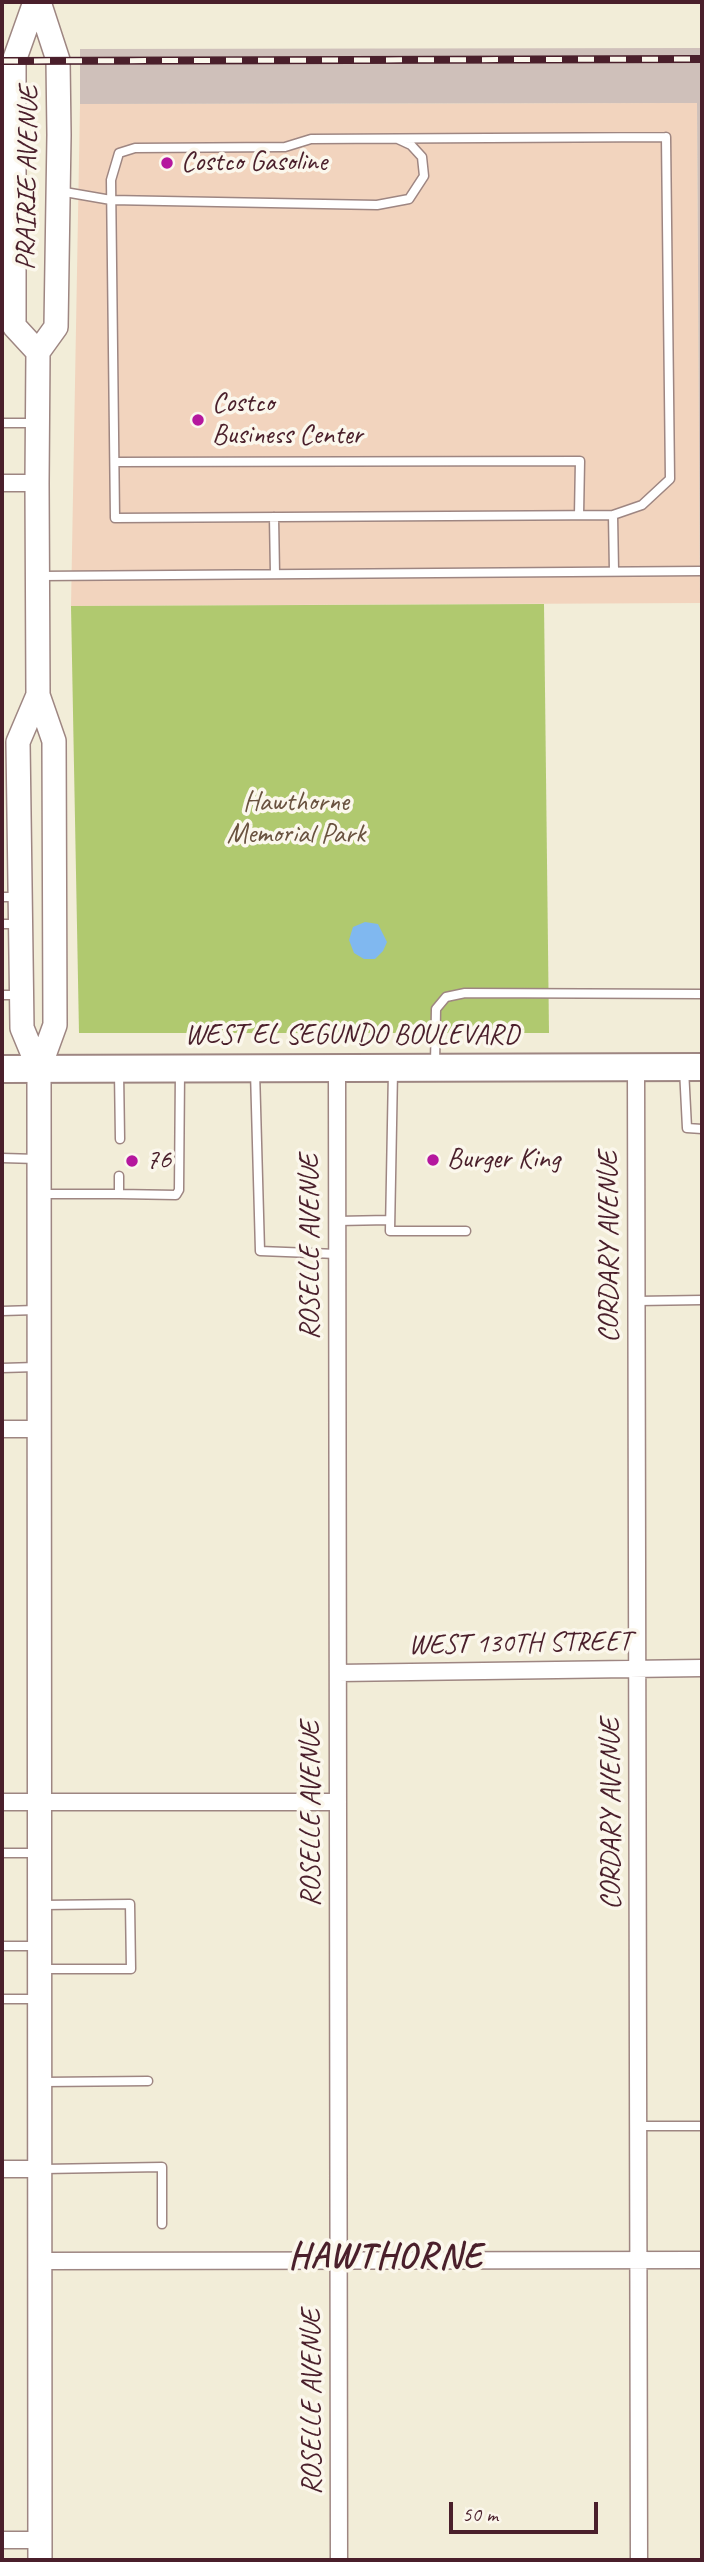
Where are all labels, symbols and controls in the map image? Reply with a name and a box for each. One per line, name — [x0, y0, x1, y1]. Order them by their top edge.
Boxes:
street label: PRAIRIE AVENUE — [10, 86, 46, 270]
place label: Costco Gasoline — [181, 146, 327, 180]
marker: Costco Gasoline — [159, 155, 175, 171]
place label: Costco Business Center — [212, 387, 363, 453]
marker: Costco Business Center — [190, 412, 206, 428]
park label: Hawthorne Memorial Park — [227, 786, 365, 852]
street label: WEST EL SEGUNDO BOULEVARD — [185, 1019, 519, 1053]
place label: Burger King — [447, 1143, 560, 1177]
place label: 76 — [146, 1144, 171, 1178]
street label: CORDARY AVENUE — [593, 1151, 627, 1343]
marker: Burger King — [425, 1152, 441, 1168]
marker: 76 — [124, 1153, 140, 1169]
street label: ROSELLE AVENUE — [294, 1154, 328, 1340]
street label: WEST 130TH STREET — [408, 1625, 632, 1663]
street label: CORDARY AVENUE — [595, 1718, 629, 1910]
street label: ROSELLE AVENUE — [295, 1721, 329, 1907]
district label: HAWTHORNE — [291, 2237, 481, 2279]
street label: ROSELLE AVENUE — [296, 2309, 330, 2495]
scale bar — [452, 2488, 601, 2532]
text: 50 m — [462, 2501, 498, 2527]

